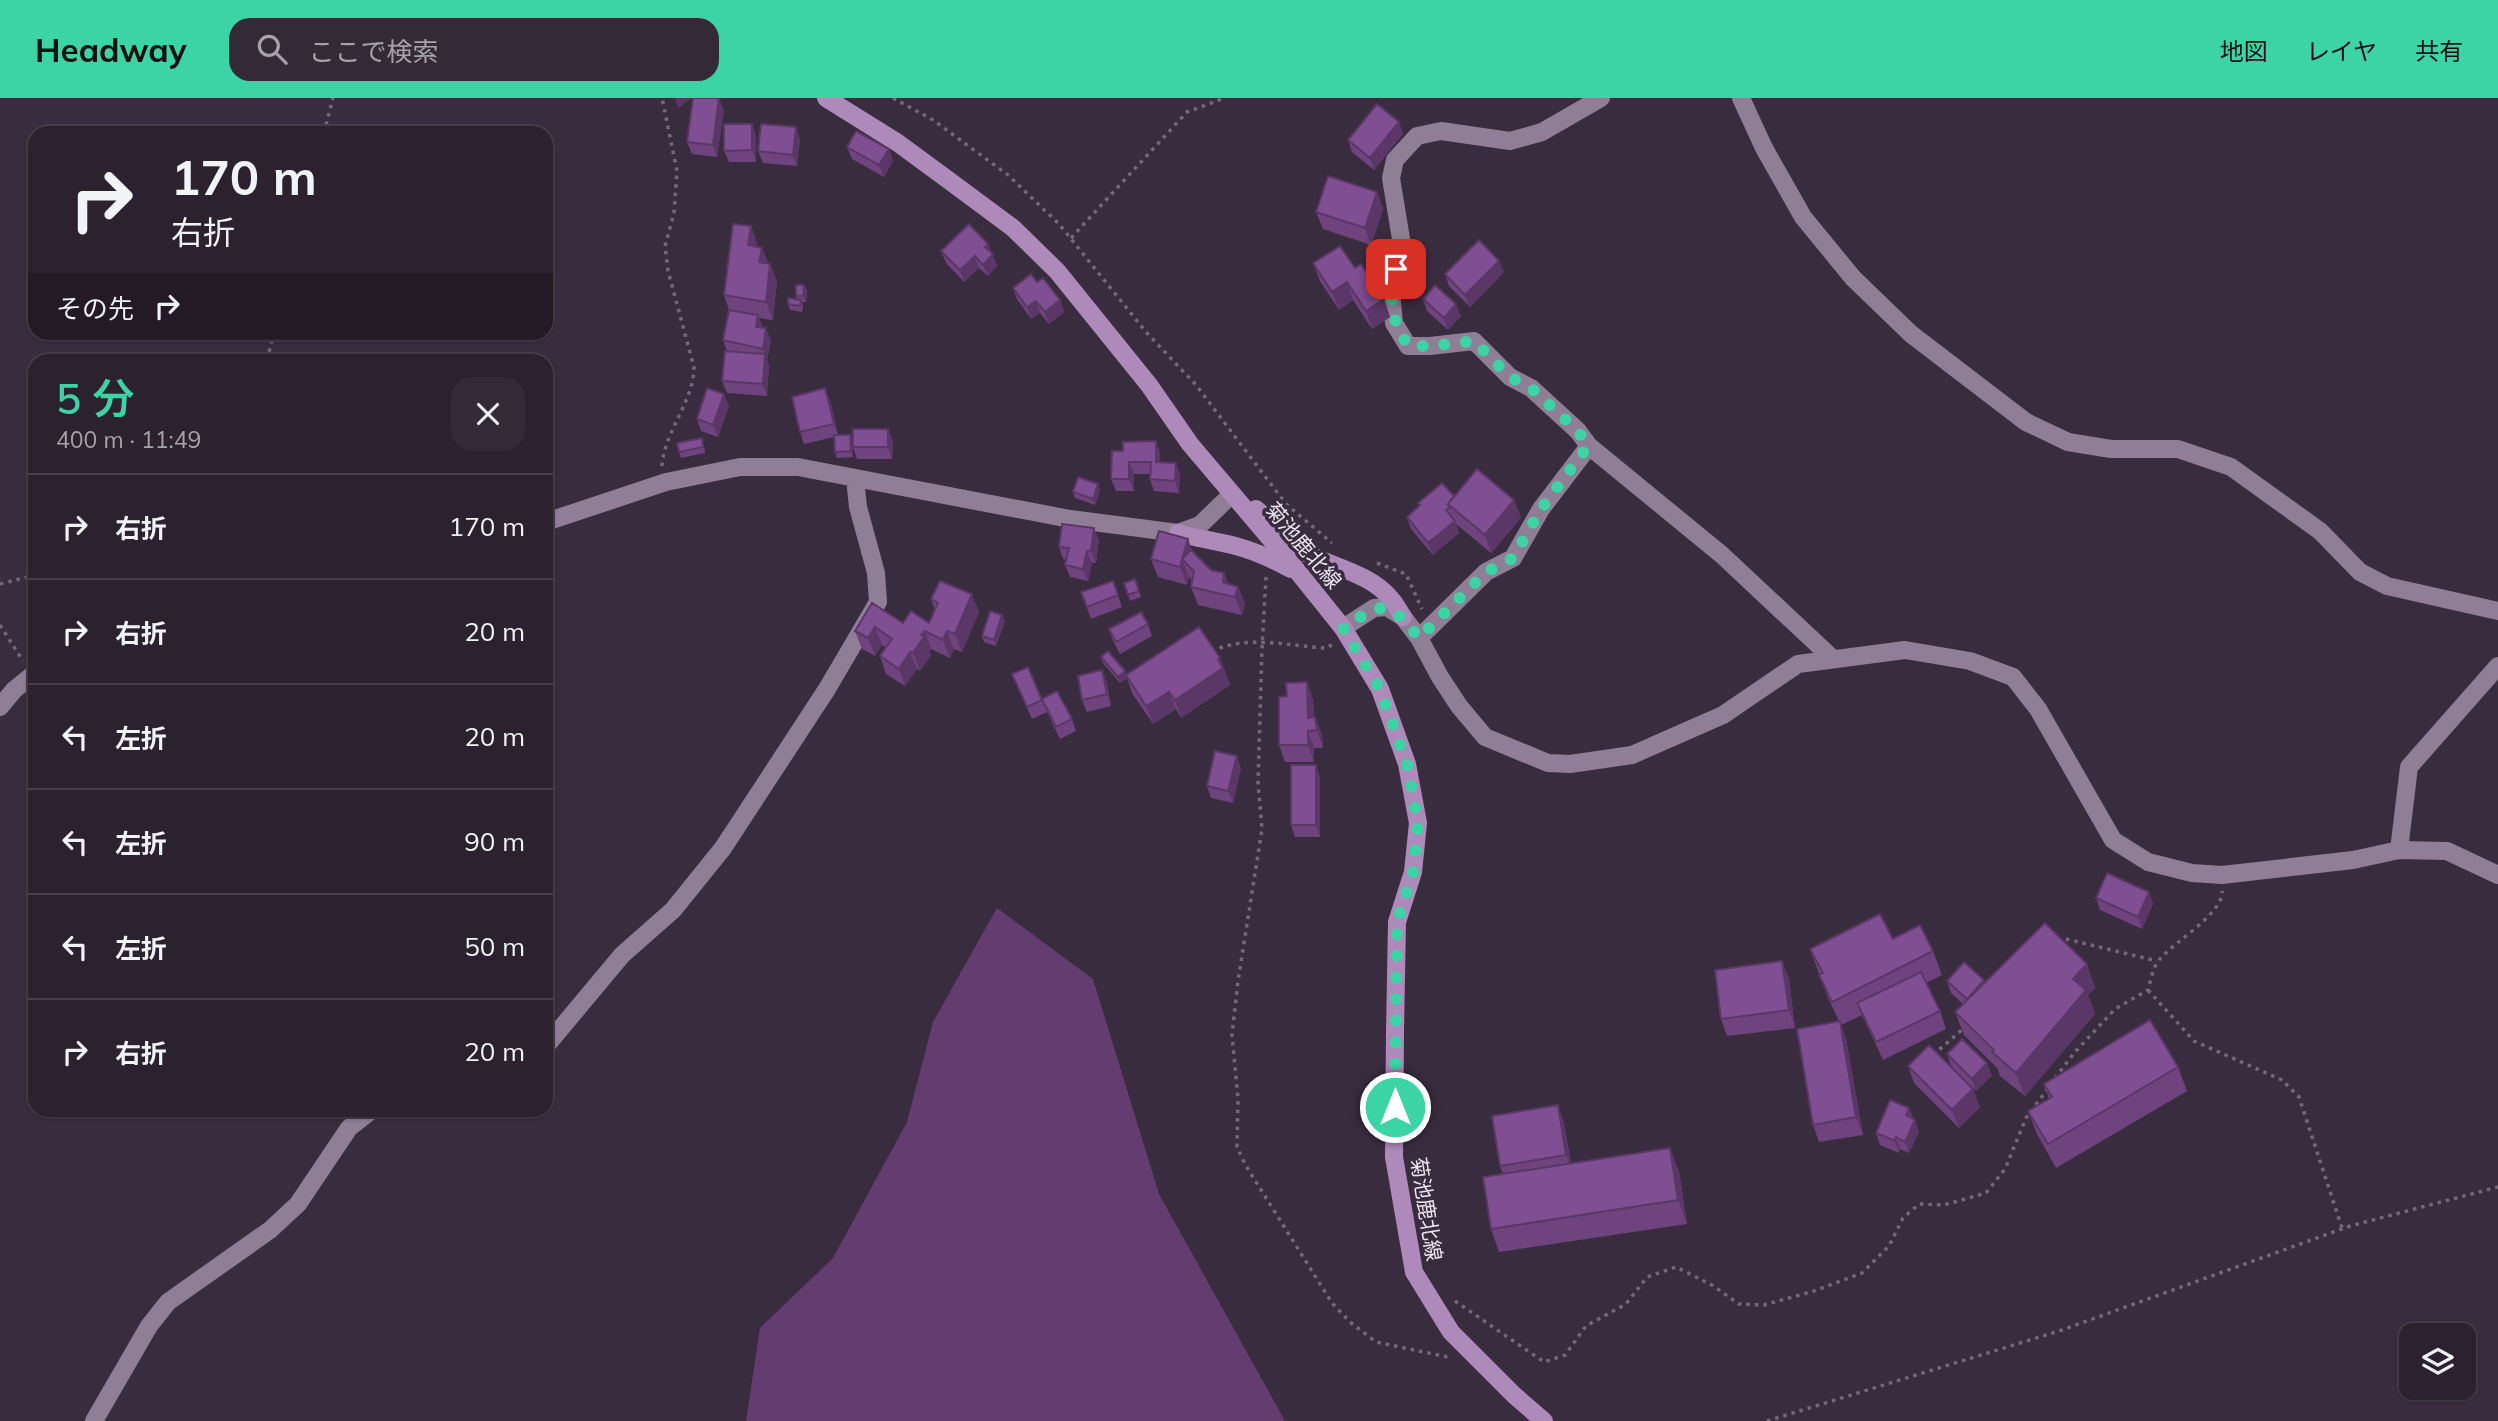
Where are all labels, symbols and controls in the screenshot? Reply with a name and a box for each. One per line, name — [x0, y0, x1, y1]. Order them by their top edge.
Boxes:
search box — [229, 18, 719, 81]
text: Headway — [35, 29, 187, 70]
icon: search — [253, 30, 291, 68]
text: ここで検索 — [309, 35, 439, 68]
text: 地図 — [2220, 36, 2268, 66]
text: レイヤ — [2306, 36, 2377, 66]
text: 共有 — [2415, 36, 2463, 66]
text: 170 m — [171, 146, 317, 207]
icon: right — [56, 154, 147, 245]
text: 右折 — [171, 212, 235, 252]
pin — [1366, 239, 1426, 299]
icon: arrive — [1377, 250, 1415, 288]
icon: right — [148, 287, 186, 325]
text: その先 — [56, 292, 134, 325]
text: 5 分 — [56, 372, 134, 425]
button: close — [451, 377, 525, 451]
text: 400 m · 11:49 — [56, 425, 201, 454]
street label: 菊池鹿北線 — [1260, 496, 1348, 594]
icon: right — [56, 508, 94, 546]
text: 170 m — [449, 510, 525, 543]
text: 右折 — [115, 512, 167, 545]
icon: right — [56, 613, 94, 651]
text: 20 m — [464, 615, 525, 648]
text: 右折 — [115, 617, 167, 650]
icon: left — [56, 718, 94, 756]
text: 20 m — [464, 720, 525, 753]
text: 左折 — [115, 722, 167, 755]
icon: left — [56, 823, 94, 861]
text: 90 m — [464, 825, 525, 858]
text: 左折 — [115, 827, 167, 860]
icon: left — [56, 928, 94, 966]
text: 50 m — [464, 930, 525, 963]
text: 左折 — [115, 932, 167, 965]
icon: right — [56, 1033, 94, 1071]
text: 20 m — [464, 1035, 525, 1068]
text: 右折 — [115, 1037, 167, 1070]
position arrow — [1358, 1070, 1432, 1144]
street label: 菊池鹿北線 — [1406, 1155, 1448, 1263]
map controls — [2399, 1323, 2476, 1400]
button: layers — [2399, 1323, 2476, 1400]

